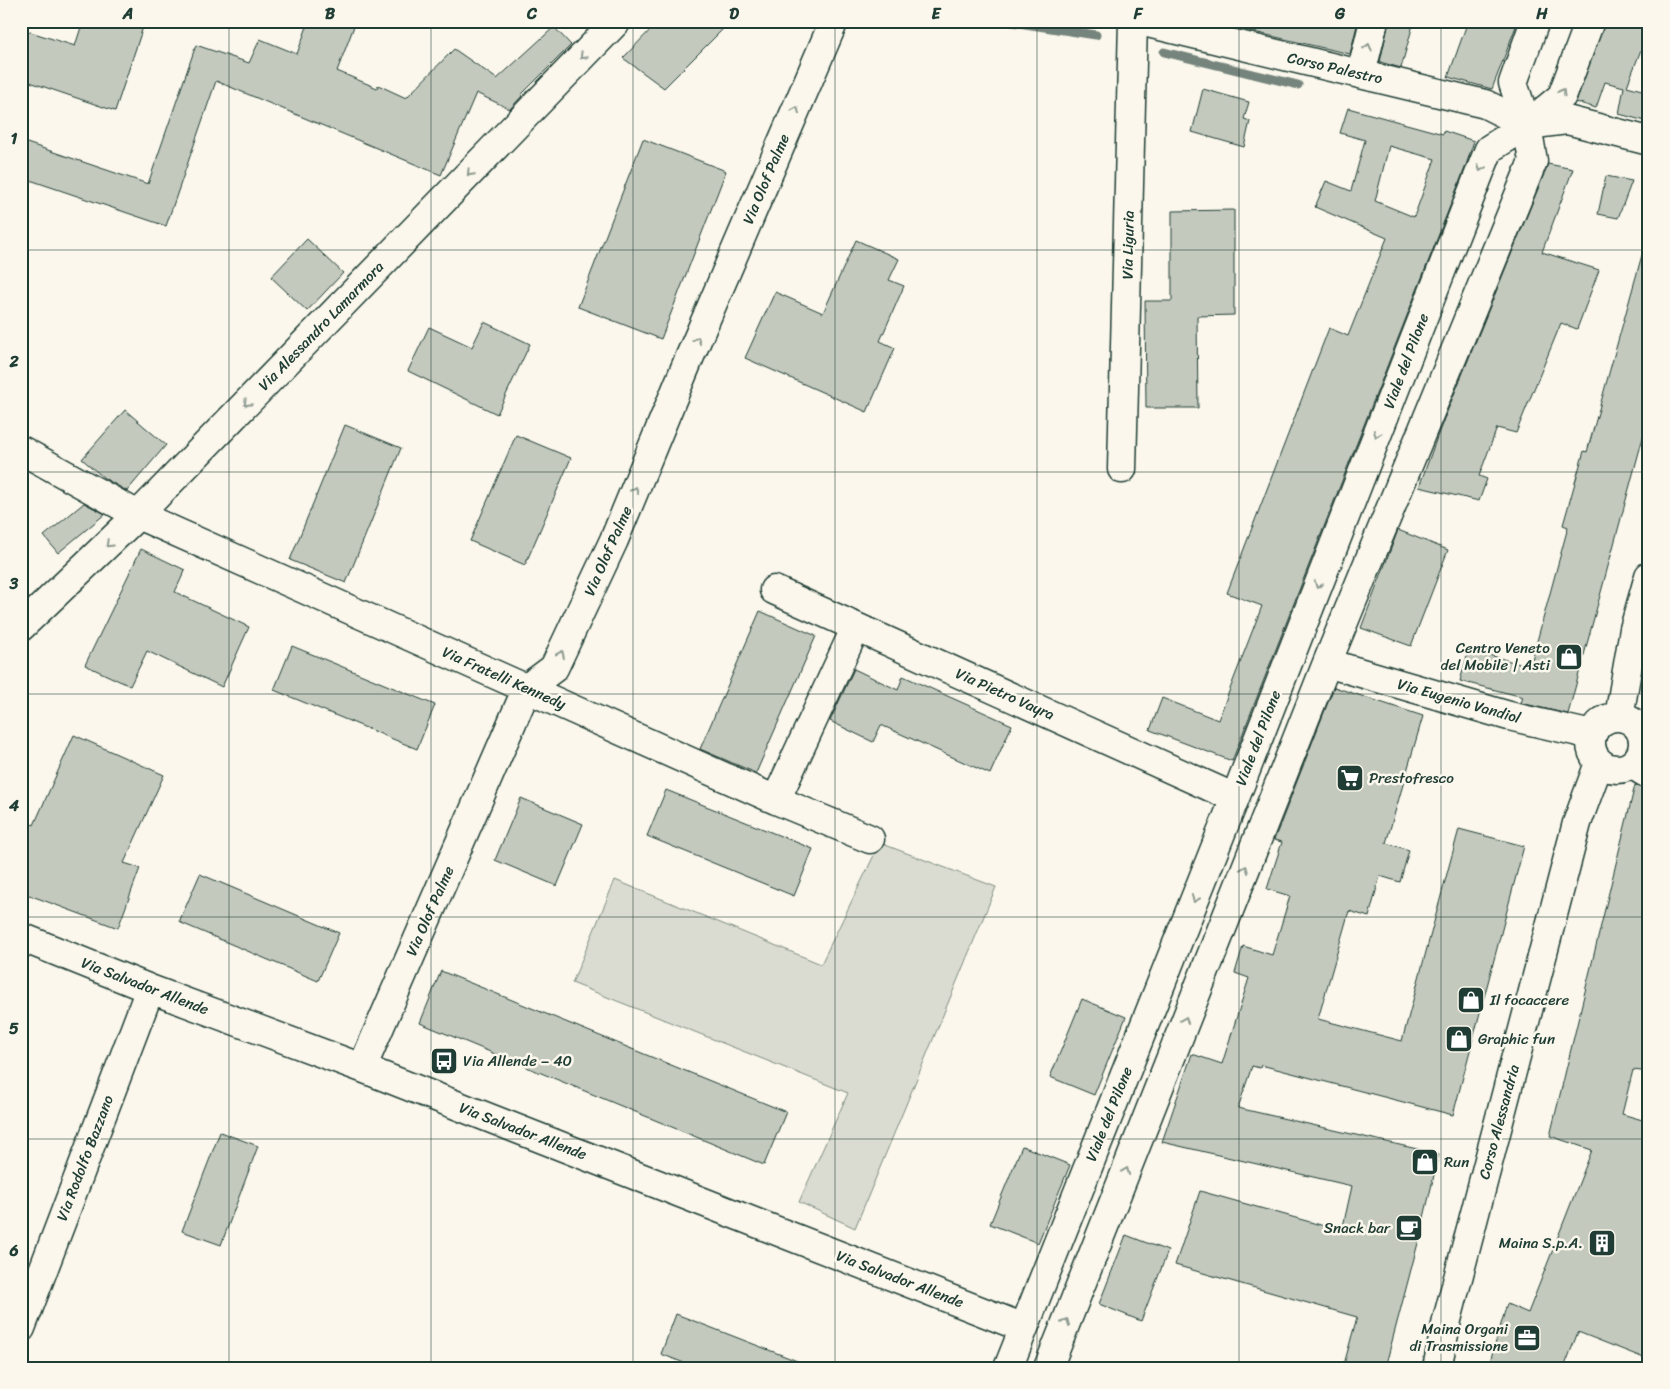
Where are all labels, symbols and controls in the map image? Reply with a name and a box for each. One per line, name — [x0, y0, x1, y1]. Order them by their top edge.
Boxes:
text: A — [122, 0, 133, 28]
text: B — [325, 0, 336, 28]
text: C — [526, 0, 538, 28]
text: D — [729, 0, 739, 28]
text: E — [932, 0, 942, 28]
text: F — [1133, 0, 1144, 28]
text: G — [1334, 0, 1346, 28]
text: H — [1535, 0, 1548, 28]
one-way arrow — [1362, 43, 1373, 52]
street label: Corso Palestro — [1285, 44, 1386, 92]
one-way arrow — [580, 51, 589, 60]
one-way arrow — [1556, 88, 1566, 97]
one-way arrow — [789, 106, 800, 115]
text: 1 — [11, 124, 18, 153]
street label: Via Olof Palme — [735, 129, 797, 228]
one-way arrow — [1477, 164, 1487, 172]
one-way arrow — [467, 167, 476, 176]
street label: Via Liguria — [1114, 210, 1142, 280]
street label: Via Alessandro Lamarmora — [252, 255, 391, 397]
street label: Viale del Pilone — [1376, 309, 1436, 413]
one-way arrow — [691, 336, 701, 345]
text: 2 — [8, 347, 19, 376]
one-way arrow — [244, 397, 253, 406]
one-way arrow — [1373, 429, 1383, 438]
one-way arrow — [628, 486, 639, 495]
street label: Via Olof Palme — [577, 501, 640, 600]
one-way arrow — [105, 538, 114, 547]
text: 3 — [9, 569, 19, 598]
one-way arrow — [1314, 580, 1324, 589]
place label: Centro Veneto del Mobile | Asti — [1441, 635, 1551, 678]
street label: Via Fratelli Kennedy — [438, 639, 570, 717]
shop icon: Centro Veneto del Mobile | Asti — [1554, 642, 1584, 672]
one-way arrow — [554, 650, 565, 659]
street label: Via Pietro Vayra — [951, 661, 1059, 728]
street label: Via Eugenio Vandiol — [1394, 671, 1524, 731]
street label: Viale del Pilone — [1228, 686, 1288, 790]
supermarket icon: Prestofresco — [1335, 763, 1365, 793]
place label: Prestofresco — [1369, 765, 1454, 791]
text: 4 — [8, 791, 19, 820]
street label: Via Olof Palme — [399, 861, 462, 960]
one-way arrow — [1239, 865, 1249, 874]
one-way arrow — [1190, 894, 1201, 903]
street label: Via Salvador Allende — [77, 950, 213, 1022]
shop icon: Il focaccere — [1456, 985, 1486, 1015]
place label: Il focaccere — [1489, 987, 1570, 1013]
text: 5 — [9, 1014, 19, 1043]
one-way arrow — [1179, 1016, 1190, 1025]
shop icon: Graphic fun — [1444, 1024, 1474, 1054]
place label: Graphic fun — [1478, 1026, 1555, 1052]
bus stop icon: Via Allende – 40 — [429, 1046, 459, 1076]
place label: Via Allende – 40 — [463, 1048, 572, 1074]
street label: Corso Alessandria — [1471, 1061, 1527, 1182]
street label: Viale del Pilone — [1078, 1062, 1140, 1165]
street label: Via Rodolfo Bazzano — [49, 1091, 121, 1225]
street label: Via Salvador Allende — [455, 1095, 591, 1167]
shop icon: Run — [1410, 1147, 1440, 1177]
place label: Run — [1444, 1149, 1469, 1175]
one-way arrow — [1120, 1167, 1130, 1176]
cafe icon: Snack bar — [1394, 1213, 1424, 1243]
place label: Snack bar — [1324, 1215, 1391, 1241]
building icon: Maina S.p.A. — [1587, 1228, 1617, 1258]
place label: Maina S.p.A. — [1499, 1230, 1583, 1256]
text: 6 — [8, 1236, 19, 1265]
street label: Via Salvador Allende — [832, 1243, 968, 1315]
place label: Maina Organi di Trasmissione — [1409, 1316, 1509, 1359]
one-way arrow — [1060, 1319, 1070, 1327]
office icon: Maina Organi di Trasmissione — [1512, 1323, 1542, 1353]

